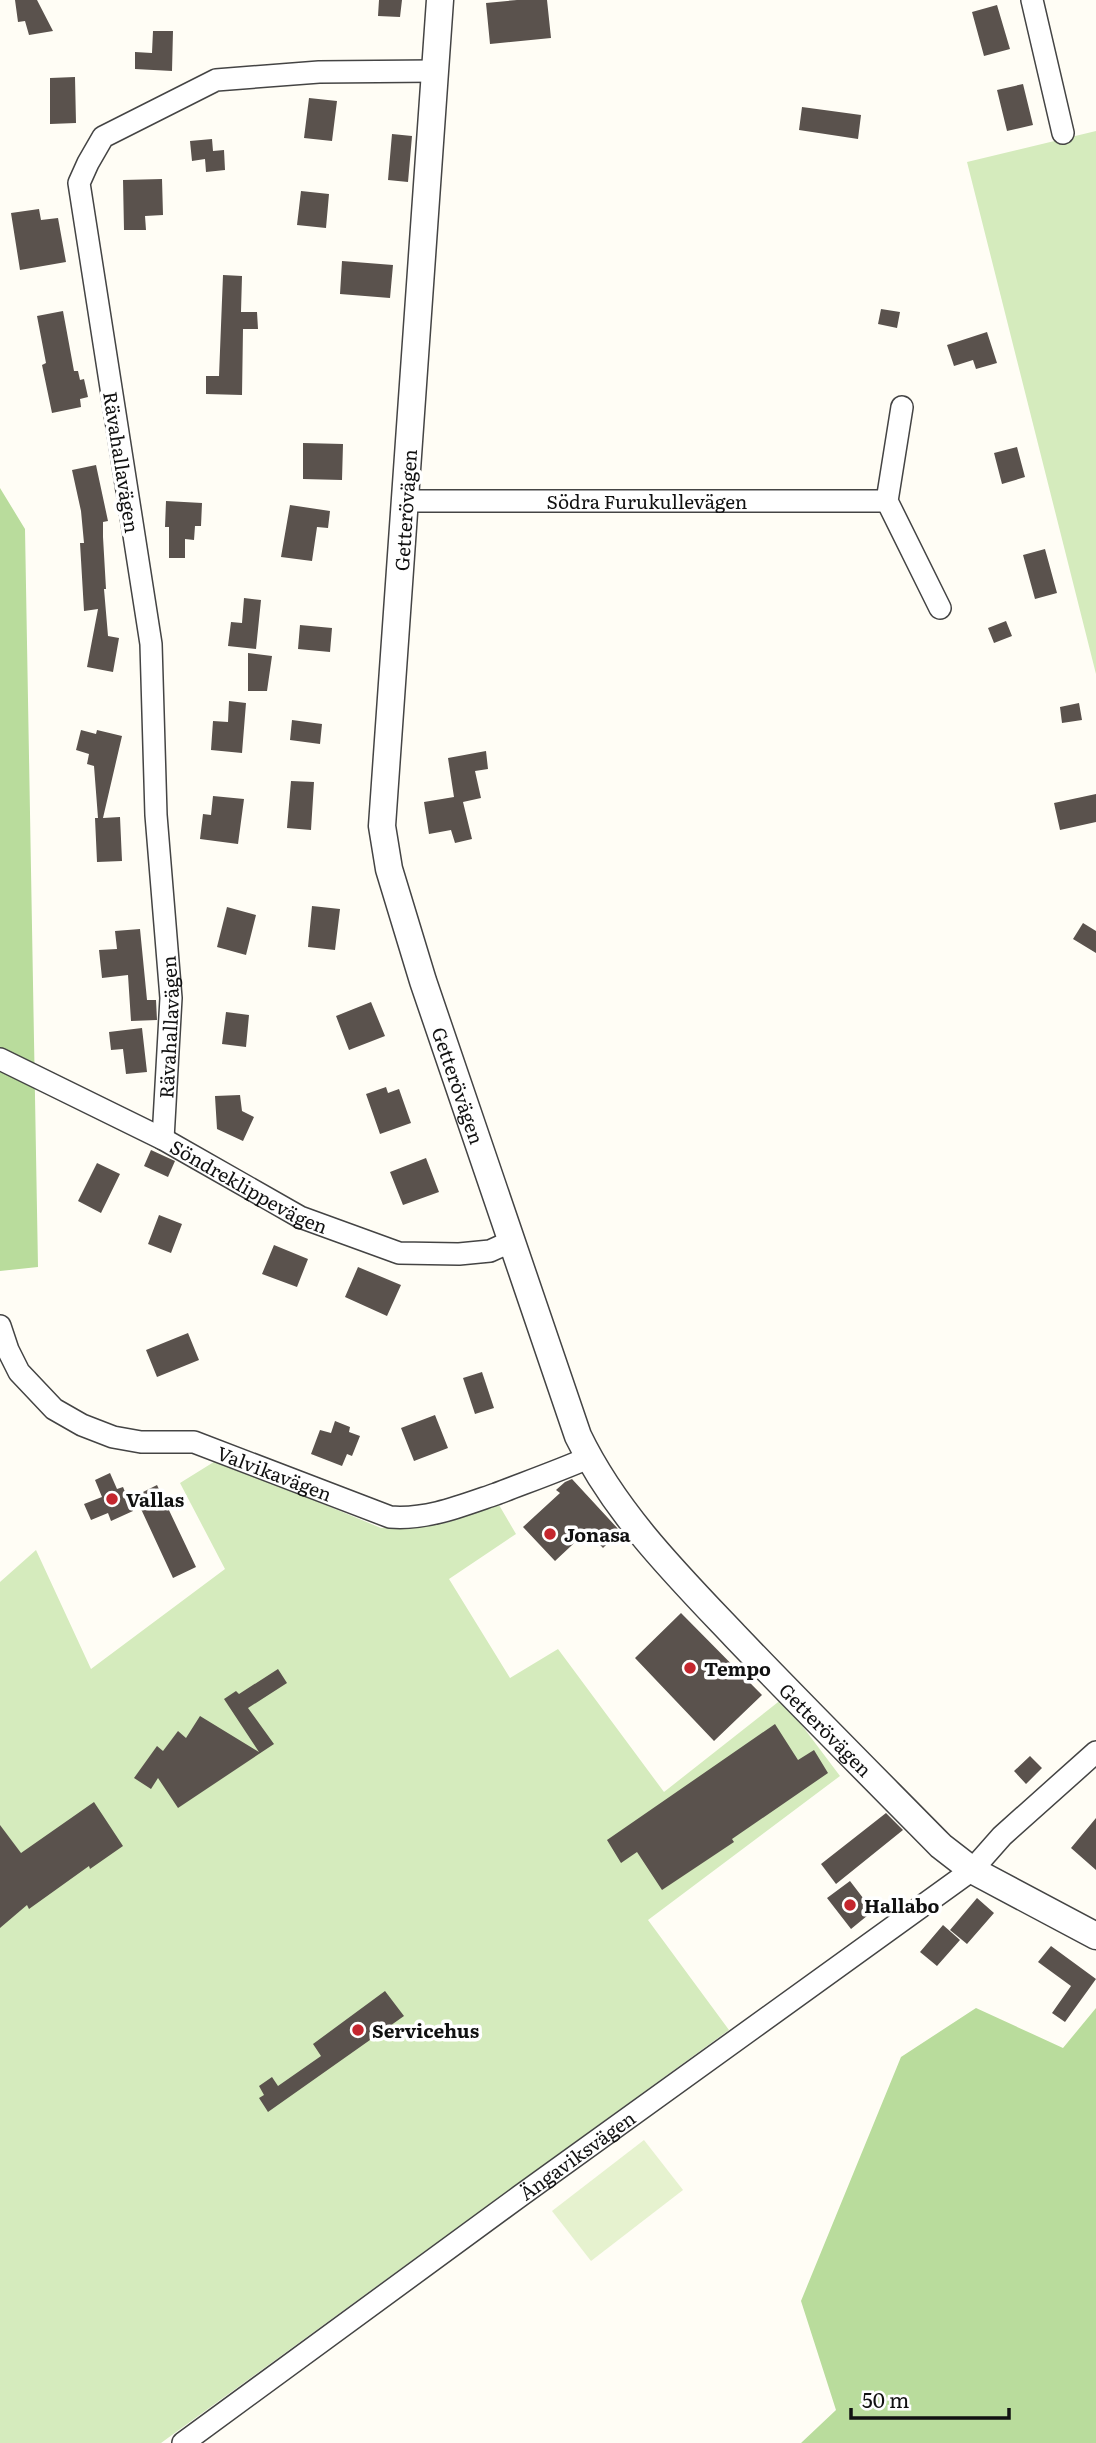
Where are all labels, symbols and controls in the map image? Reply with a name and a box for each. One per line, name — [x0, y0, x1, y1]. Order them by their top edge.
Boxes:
street label: Rävahallavägen — [97, 389, 147, 535]
street label: Getterövägen — [387, 448, 423, 572]
street label: Södra Furukullevägen — [547, 487, 747, 515]
street label: Rävahallavägen — [151, 955, 185, 1099]
street label: Getterövägen — [426, 1023, 492, 1148]
street label: Söndreklippevägen — [165, 1132, 332, 1240]
street label: Valvikavägen — [213, 1438, 336, 1508]
place label: Vallas — [126, 1485, 184, 1513]
marker: Vallas — [104, 1491, 120, 1507]
place label: Jonasa — [564, 1520, 631, 1548]
marker: Jonasa — [542, 1526, 558, 1542]
place label: Tempo — [704, 1654, 771, 1682]
marker: Tempo — [682, 1660, 698, 1676]
street label: Getterövägen — [773, 1676, 879, 1783]
place label: Hallabo — [864, 1891, 940, 1919]
marker: Hallabo — [842, 1897, 858, 1913]
place label: Servicehus — [372, 2016, 479, 2044]
marker: Servicehus — [350, 2022, 366, 2038]
street label: Ängaviksvägen — [513, 2103, 641, 2206]
scale bar — [851, 2376, 1009, 2420]
text: 50 m — [862, 2383, 909, 2414]

